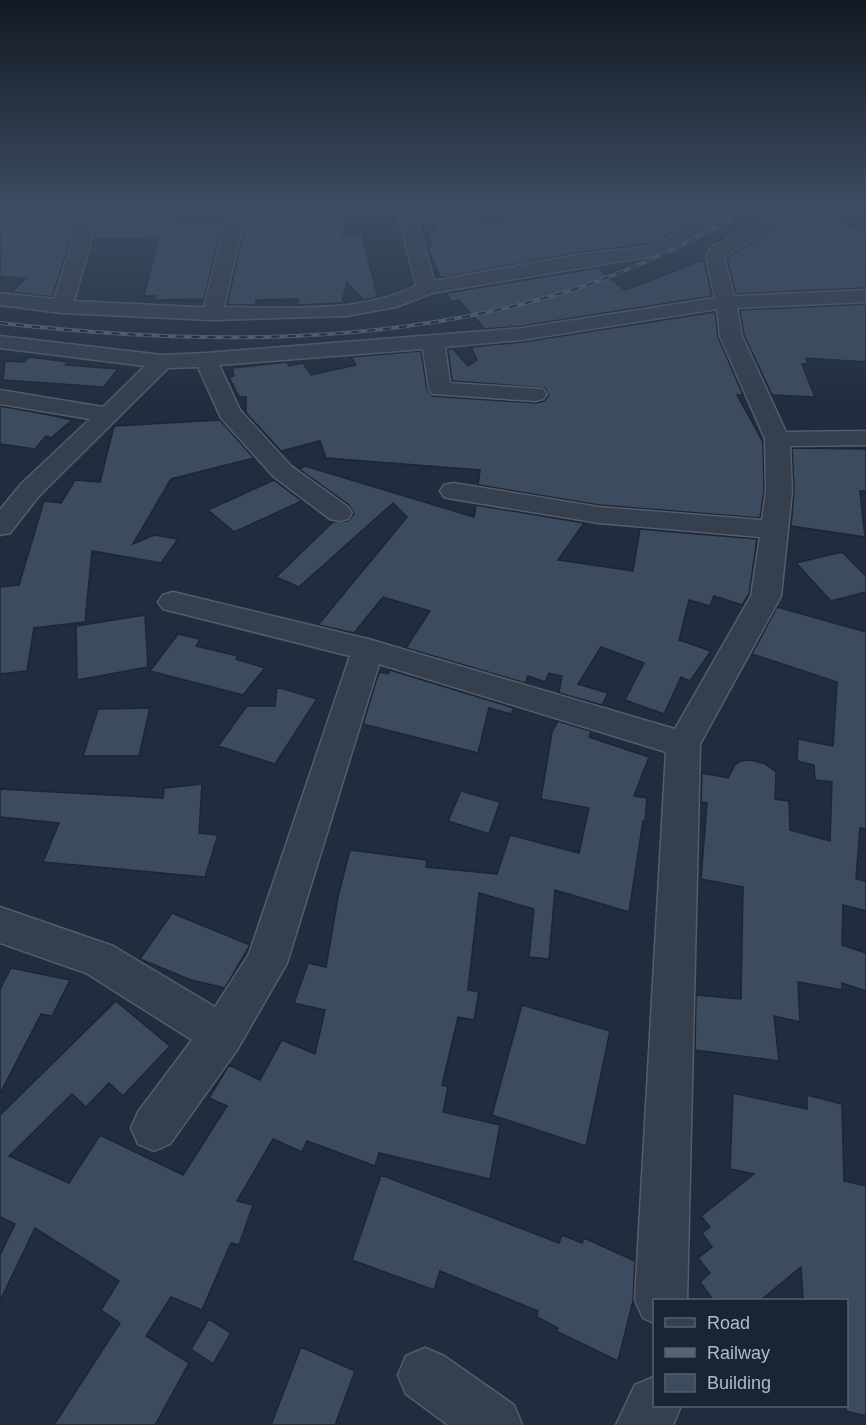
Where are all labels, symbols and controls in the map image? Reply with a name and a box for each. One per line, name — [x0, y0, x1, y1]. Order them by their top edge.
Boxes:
legend — [653, 1299, 848, 1407]
text: Road — [707, 1313, 750, 1333]
text: Railway — [707, 1343, 770, 1363]
text: Building — [707, 1373, 771, 1393]

